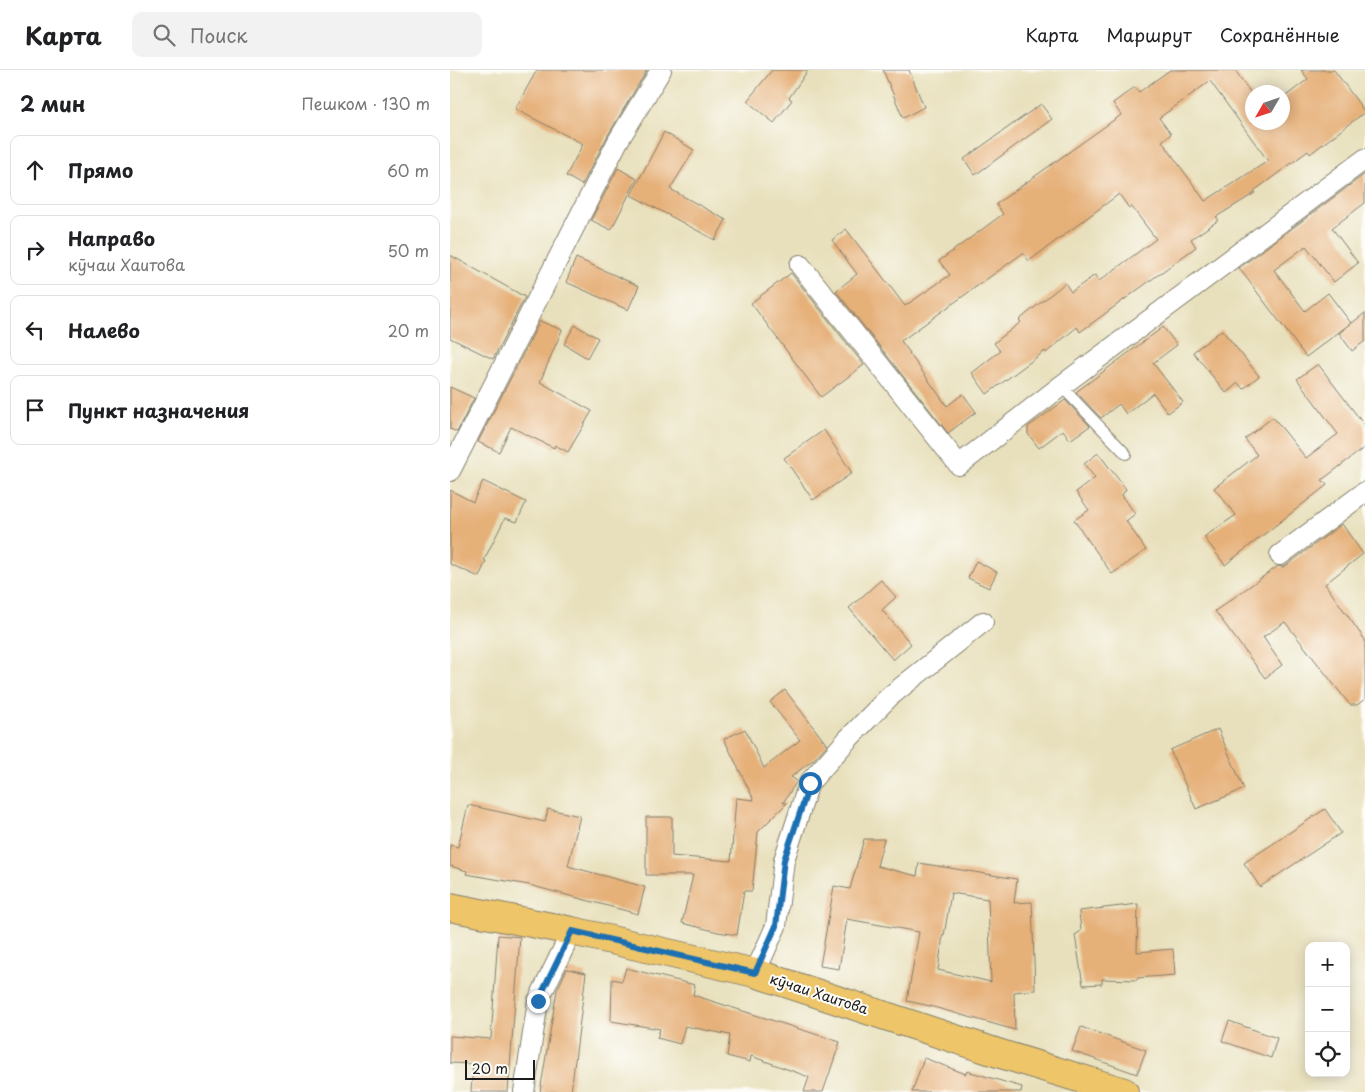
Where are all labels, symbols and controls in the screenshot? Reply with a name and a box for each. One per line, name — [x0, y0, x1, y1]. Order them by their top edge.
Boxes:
search box — [132, 12, 482, 57]
text: Карта — [25, 17, 102, 53]
icon: search — [150, 21, 178, 49]
text: Поиск — [190, 21, 248, 49]
text: Карта — [1026, 21, 1078, 48]
text: Маршрут — [1106, 21, 1192, 48]
text: Сохранённые — [1220, 21, 1340, 48]
north arrow — [1245, 85, 1290, 130]
text: 2 мин — [20, 87, 85, 119]
text: Пешком · 130 m — [302, 91, 430, 115]
icon: ahead — [21, 156, 49, 184]
text: Прямо — [68, 156, 133, 184]
text: 60 m — [387, 158, 429, 182]
text: Направо — [68, 224, 155, 252]
icon: right — [21, 236, 49, 264]
text: 50 m — [388, 238, 429, 262]
text: кӯчаи Хаитова — [68, 252, 185, 276]
icon: left — [21, 316, 49, 344]
text: Налево — [68, 316, 140, 344]
text: 20 m — [388, 318, 429, 342]
icon: arrive — [21, 396, 49, 424]
text: Пункт назначения — [68, 396, 249, 424]
route start — [799, 772, 822, 795]
map controls — [1305, 942, 1350, 1077]
button: + — [1305, 942, 1350, 987]
street label: кӯчаи Хаитова — [767, 968, 871, 1019]
button: − — [1305, 987, 1350, 1032]
route end — [527, 990, 550, 1013]
button: locate — [1305, 1032, 1350, 1077]
scale bar — [465, 1057, 535, 1080]
text: 20 m — [472, 1058, 508, 1079]

